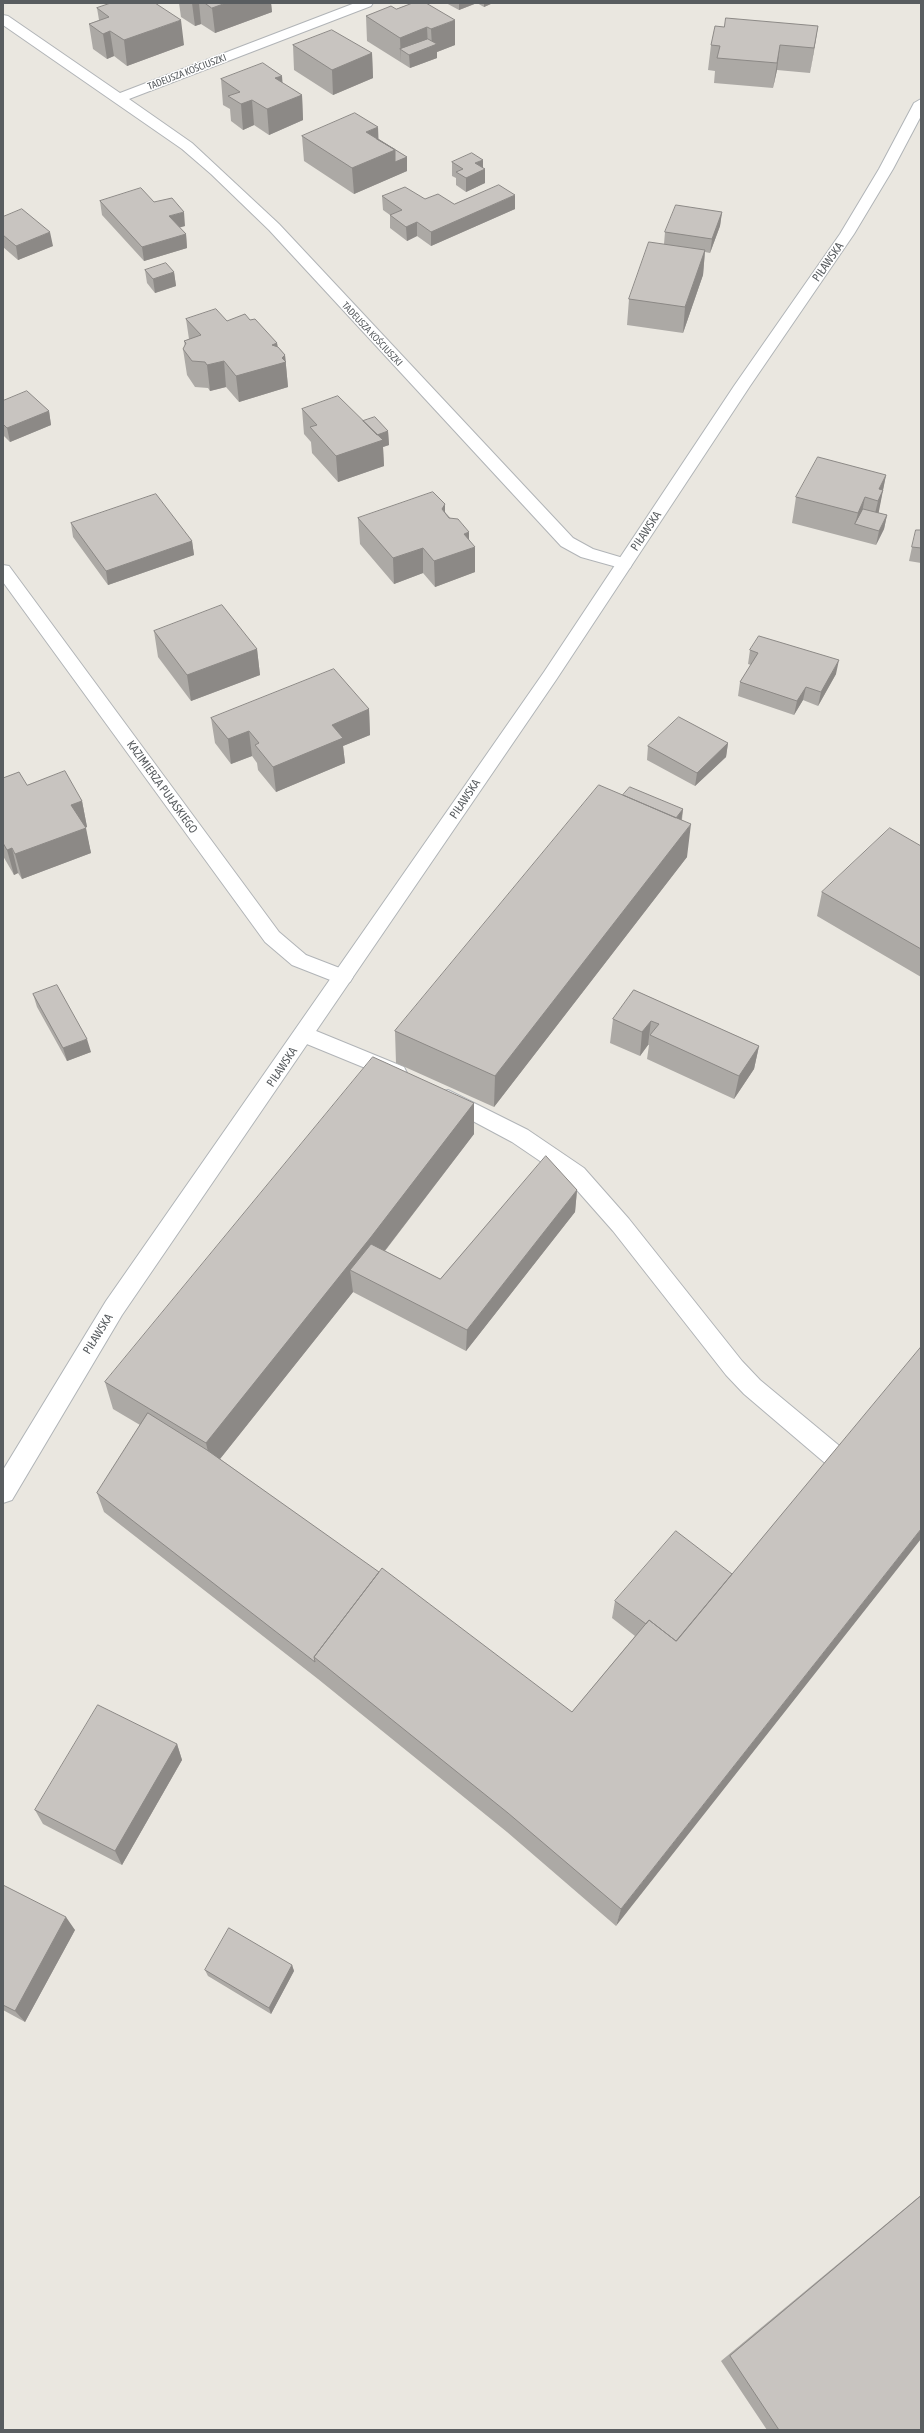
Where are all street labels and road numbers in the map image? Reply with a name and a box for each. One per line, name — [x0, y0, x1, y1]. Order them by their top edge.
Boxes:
street label: TADEUSZA KOŚCIUSZKI — [146, 51, 228, 93]
street label: PIŁAWSKA — [809, 240, 847, 284]
street label: TADEUSZA KOŚCIUSZKI — [339, 299, 405, 369]
street label: PIŁAWSKA — [628, 508, 664, 554]
street label: KAZIMIERZA PUŁASKIEGO — [123, 738, 201, 836]
street label: PIŁAWSKA — [447, 776, 483, 822]
street label: PIŁAWSKA — [264, 1044, 300, 1090]
street label: PIŁAWSKA — [80, 1311, 116, 1357]

